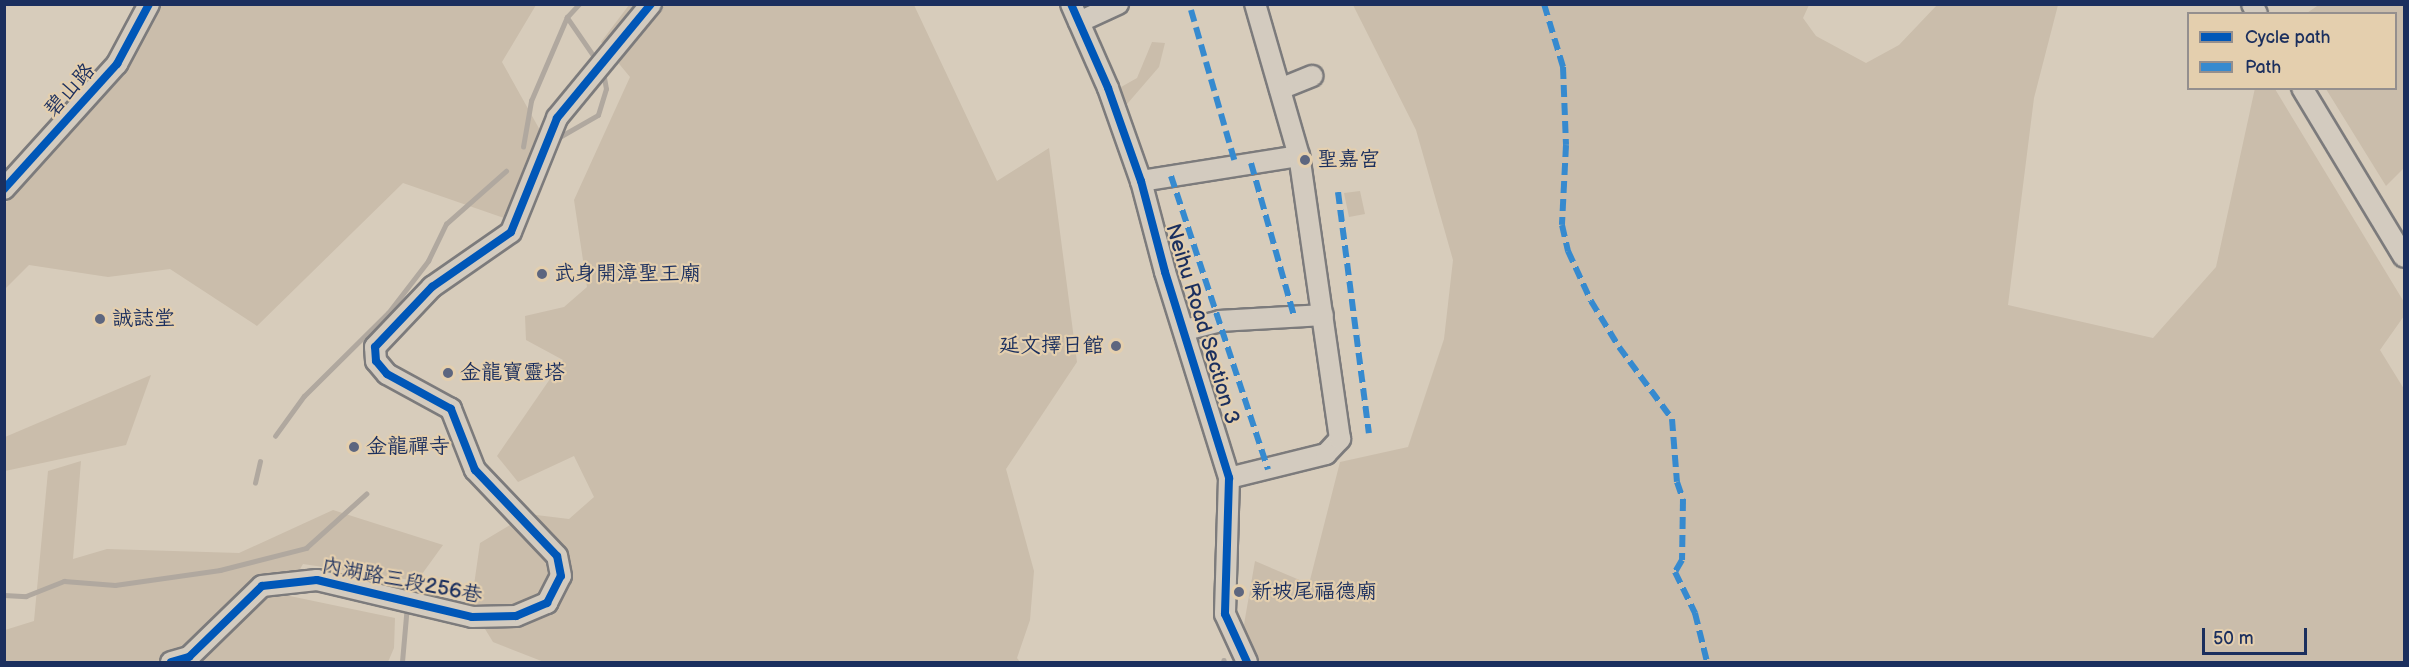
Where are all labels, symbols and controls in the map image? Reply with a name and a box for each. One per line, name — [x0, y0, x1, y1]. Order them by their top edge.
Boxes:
legend — [2187, 12, 2397, 90]
text: Cycle path — [2245, 27, 2331, 48]
text: Path — [2245, 57, 2281, 78]
street label: 碧山路 — [40, 58, 100, 122]
place label: 聖嘉宮 — [1317, 147, 1380, 173]
marker: 聖嘉宮 — [1298, 153, 1312, 167]
street label: Neihu Road Section 3 — [1159, 221, 1245, 427]
place label: 武身開漳聖王廟 — [554, 261, 701, 287]
marker: 武身開漳聖王廟 — [535, 267, 549, 281]
place label: 誠誌堂 — [112, 306, 175, 332]
marker: 誠誌堂 — [93, 312, 107, 326]
place label: 延文擇日館 — [999, 333, 1104, 359]
marker: 延文擇日館 — [1109, 339, 1123, 353]
place label: 金龍寶靈塔 — [460, 360, 565, 386]
marker: 金龍寶靈塔 — [441, 366, 455, 380]
place label: 金龍禪寺 — [366, 434, 450, 460]
marker: 金龍禪寺 — [347, 440, 361, 454]
street label: 內湖路三段256巷 — [319, 553, 485, 609]
place label: 新坡尾福德廟 — [1251, 579, 1377, 605]
marker: 新坡尾福德廟 — [1232, 585, 1246, 599]
scale bar — [2205, 616, 2310, 654]
text: 50 m — [2213, 628, 2254, 649]

